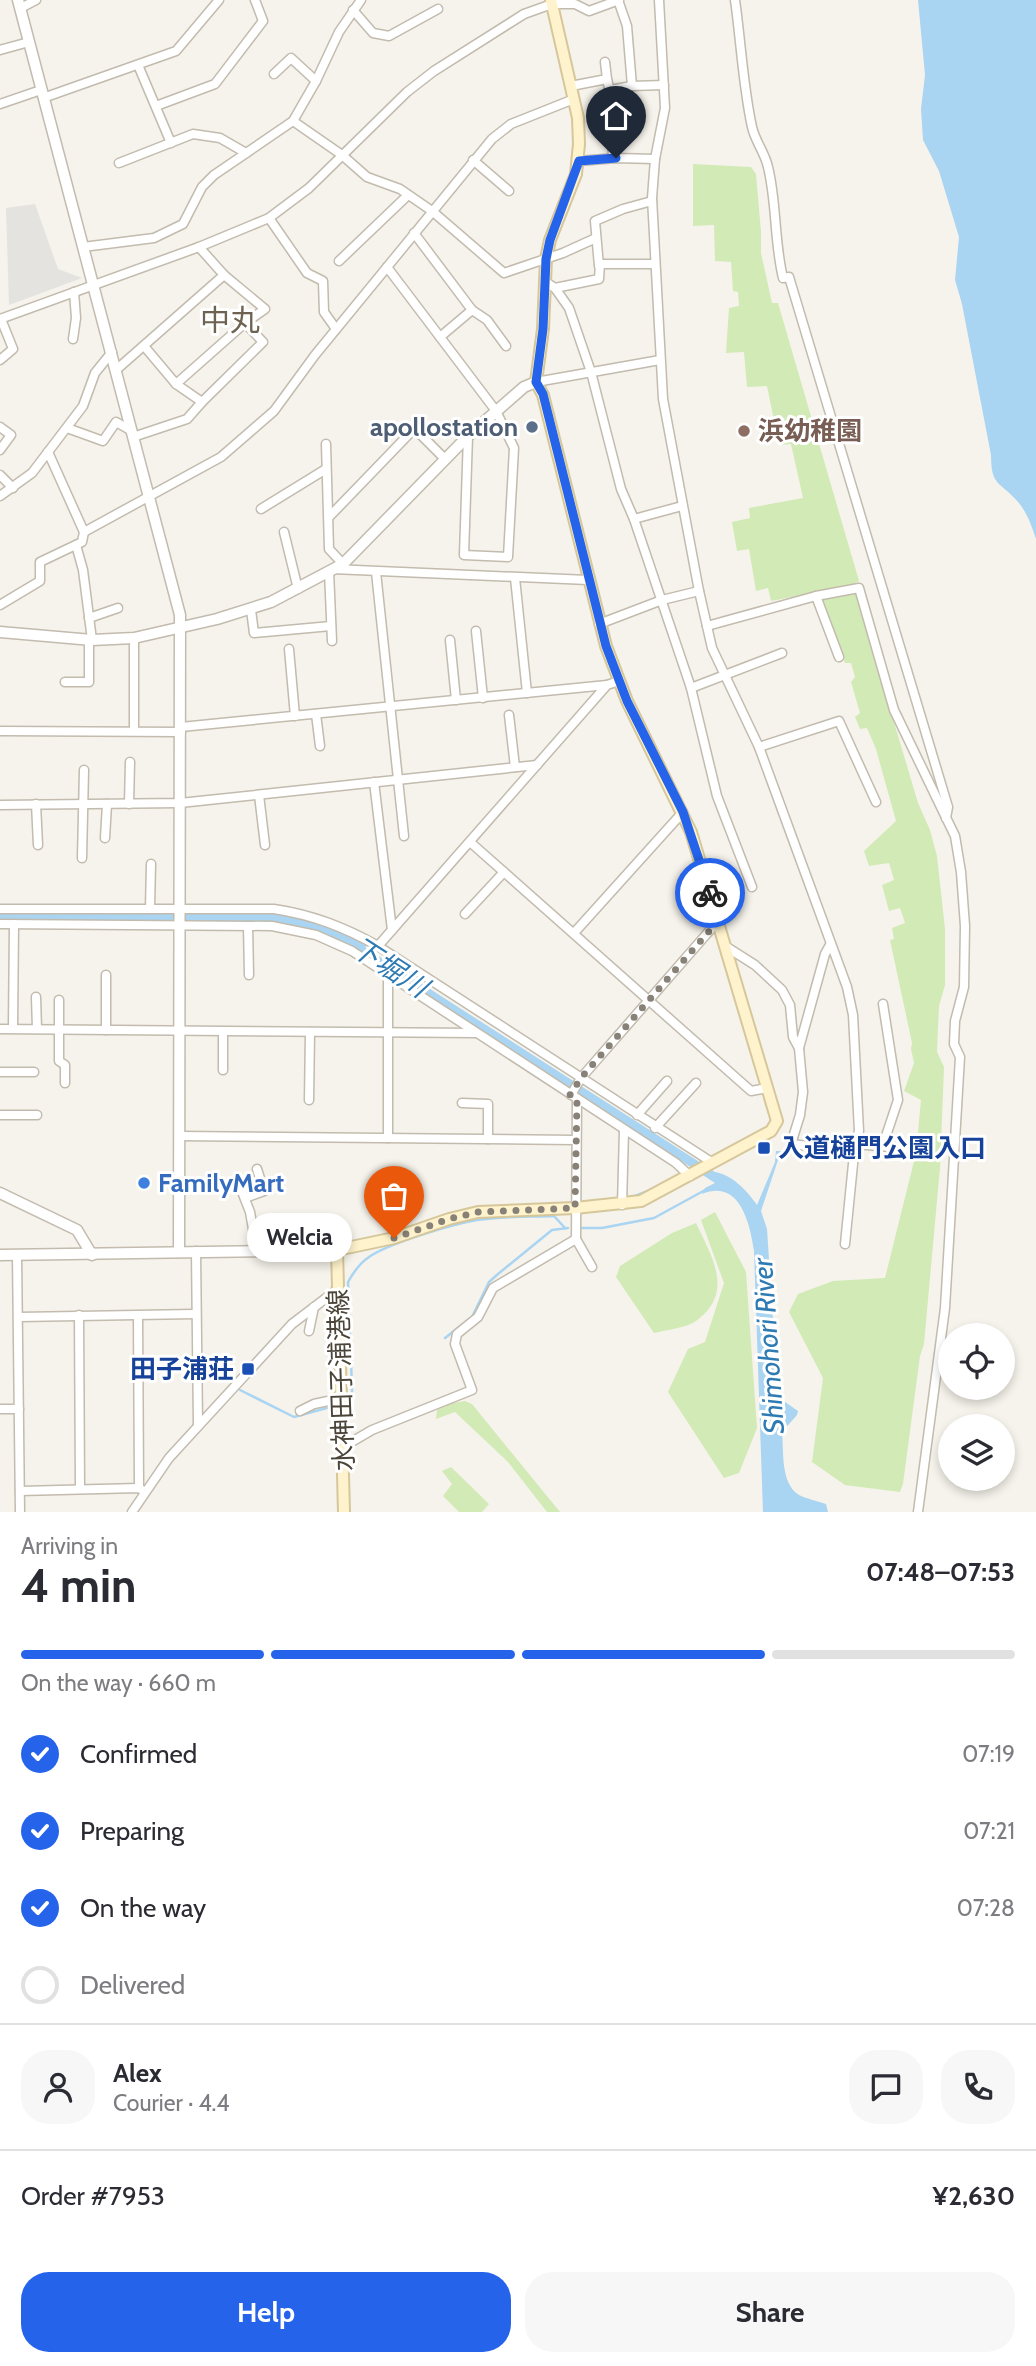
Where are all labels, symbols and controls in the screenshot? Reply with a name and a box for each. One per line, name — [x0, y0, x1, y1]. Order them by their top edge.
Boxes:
pin — [586, 86, 646, 158]
icon: home — [597, 97, 635, 135]
district label: 中丸 — [200, 302, 260, 339]
place label: apollostation — [370, 411, 518, 443]
place label: 浜幼稚園 — [758, 415, 862, 447]
marker: apollostation — [524, 419, 540, 435]
marker: 浜幼稚園 — [736, 423, 752, 439]
courier — [675, 858, 745, 928]
icon: bike — [691, 874, 729, 912]
water label: 下堀川 — [346, 930, 437, 1006]
place label: 入道樋門公園入口 — [778, 1132, 986, 1164]
marker: 入道樋門公園入口 — [756, 1140, 772, 1156]
pin — [364, 1166, 424, 1238]
place label: FamilyMart — [158, 1167, 284, 1199]
marker: FamilyMart — [136, 1175, 152, 1191]
icon: bag — [375, 1177, 413, 1215]
callout: Welcia — [247, 1214, 352, 1262]
text: Welcia — [266, 1223, 333, 1251]
water label: Shimohori River — [745, 1256, 791, 1435]
street label: 水神田子浦港線 — [322, 1288, 360, 1472]
map controls — [938, 1323, 1015, 1491]
button: locate — [938, 1323, 1015, 1400]
place label: 田子浦荘 — [130, 1353, 234, 1385]
marker: 田子浦荘 — [240, 1361, 256, 1377]
button: layers — [938, 1414, 1015, 1491]
text: Arriving in — [21, 1532, 118, 1560]
text: 07:48–07:53 — [866, 1556, 1015, 1588]
text: 4 min — [21, 1558, 136, 1614]
text: On the way · 660 m — [21, 1669, 216, 1697]
icon: check — [21, 1735, 59, 1773]
text: Confirmed — [80, 1738, 197, 1770]
text: 07:19 — [962, 1740, 1015, 1768]
icon: check — [21, 1812, 59, 1850]
text: Preparing — [80, 1815, 184, 1847]
text: 07:21 — [963, 1817, 1015, 1845]
icon: check — [21, 1889, 59, 1927]
text: On the way — [80, 1892, 206, 1924]
text: 07:28 — [957, 1894, 1015, 1922]
text: Delivered — [80, 1969, 185, 2001]
button: person — [21, 2050, 95, 2124]
button: chat — [849, 2050, 923, 2124]
button: phone — [941, 2050, 1015, 2124]
text: Alex — [113, 2057, 162, 2089]
text: Courier · 4.4 — [113, 2089, 230, 2117]
text: Order #7953 — [21, 2180, 165, 2212]
text: ¥2,630 — [933, 2180, 1015, 2212]
button: Help — [21, 2272, 511, 2352]
button: Share — [525, 2272, 1015, 2352]

